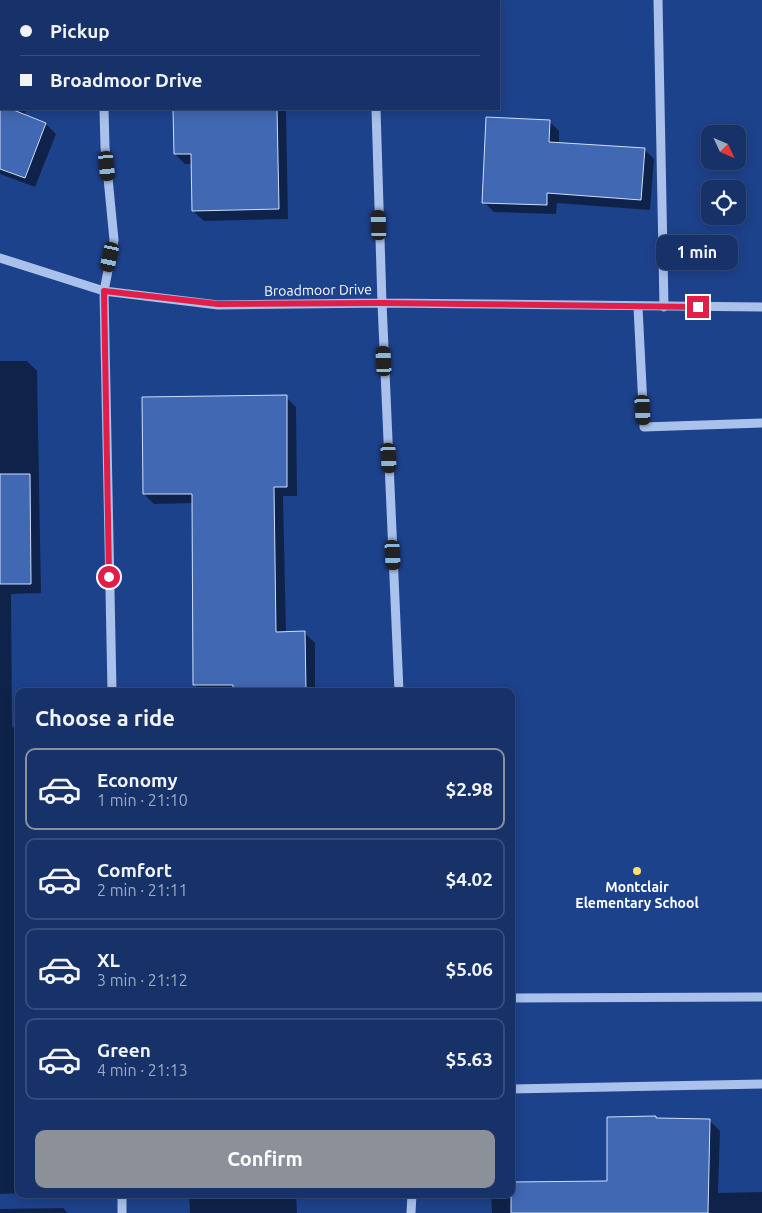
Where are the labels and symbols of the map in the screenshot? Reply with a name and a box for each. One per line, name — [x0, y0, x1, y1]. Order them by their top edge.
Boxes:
north arrow — [701, 125, 746, 170]
car — [97, 150, 116, 182]
car — [370, 210, 387, 240]
callout: 1 min — [657, 234, 739, 270]
car — [99, 241, 120, 273]
street label: Broadmoor Drive — [264, 281, 372, 299]
route end — [687, 296, 709, 318]
car — [375, 346, 392, 376]
car — [634, 395, 651, 425]
car — [380, 443, 397, 473]
car — [384, 540, 401, 570]
route start — [98, 566, 120, 588]
marker: Montclair Elementary School — [631, 865, 643, 877]
place label: Montclair Elementary School — [575, 879, 699, 911]

